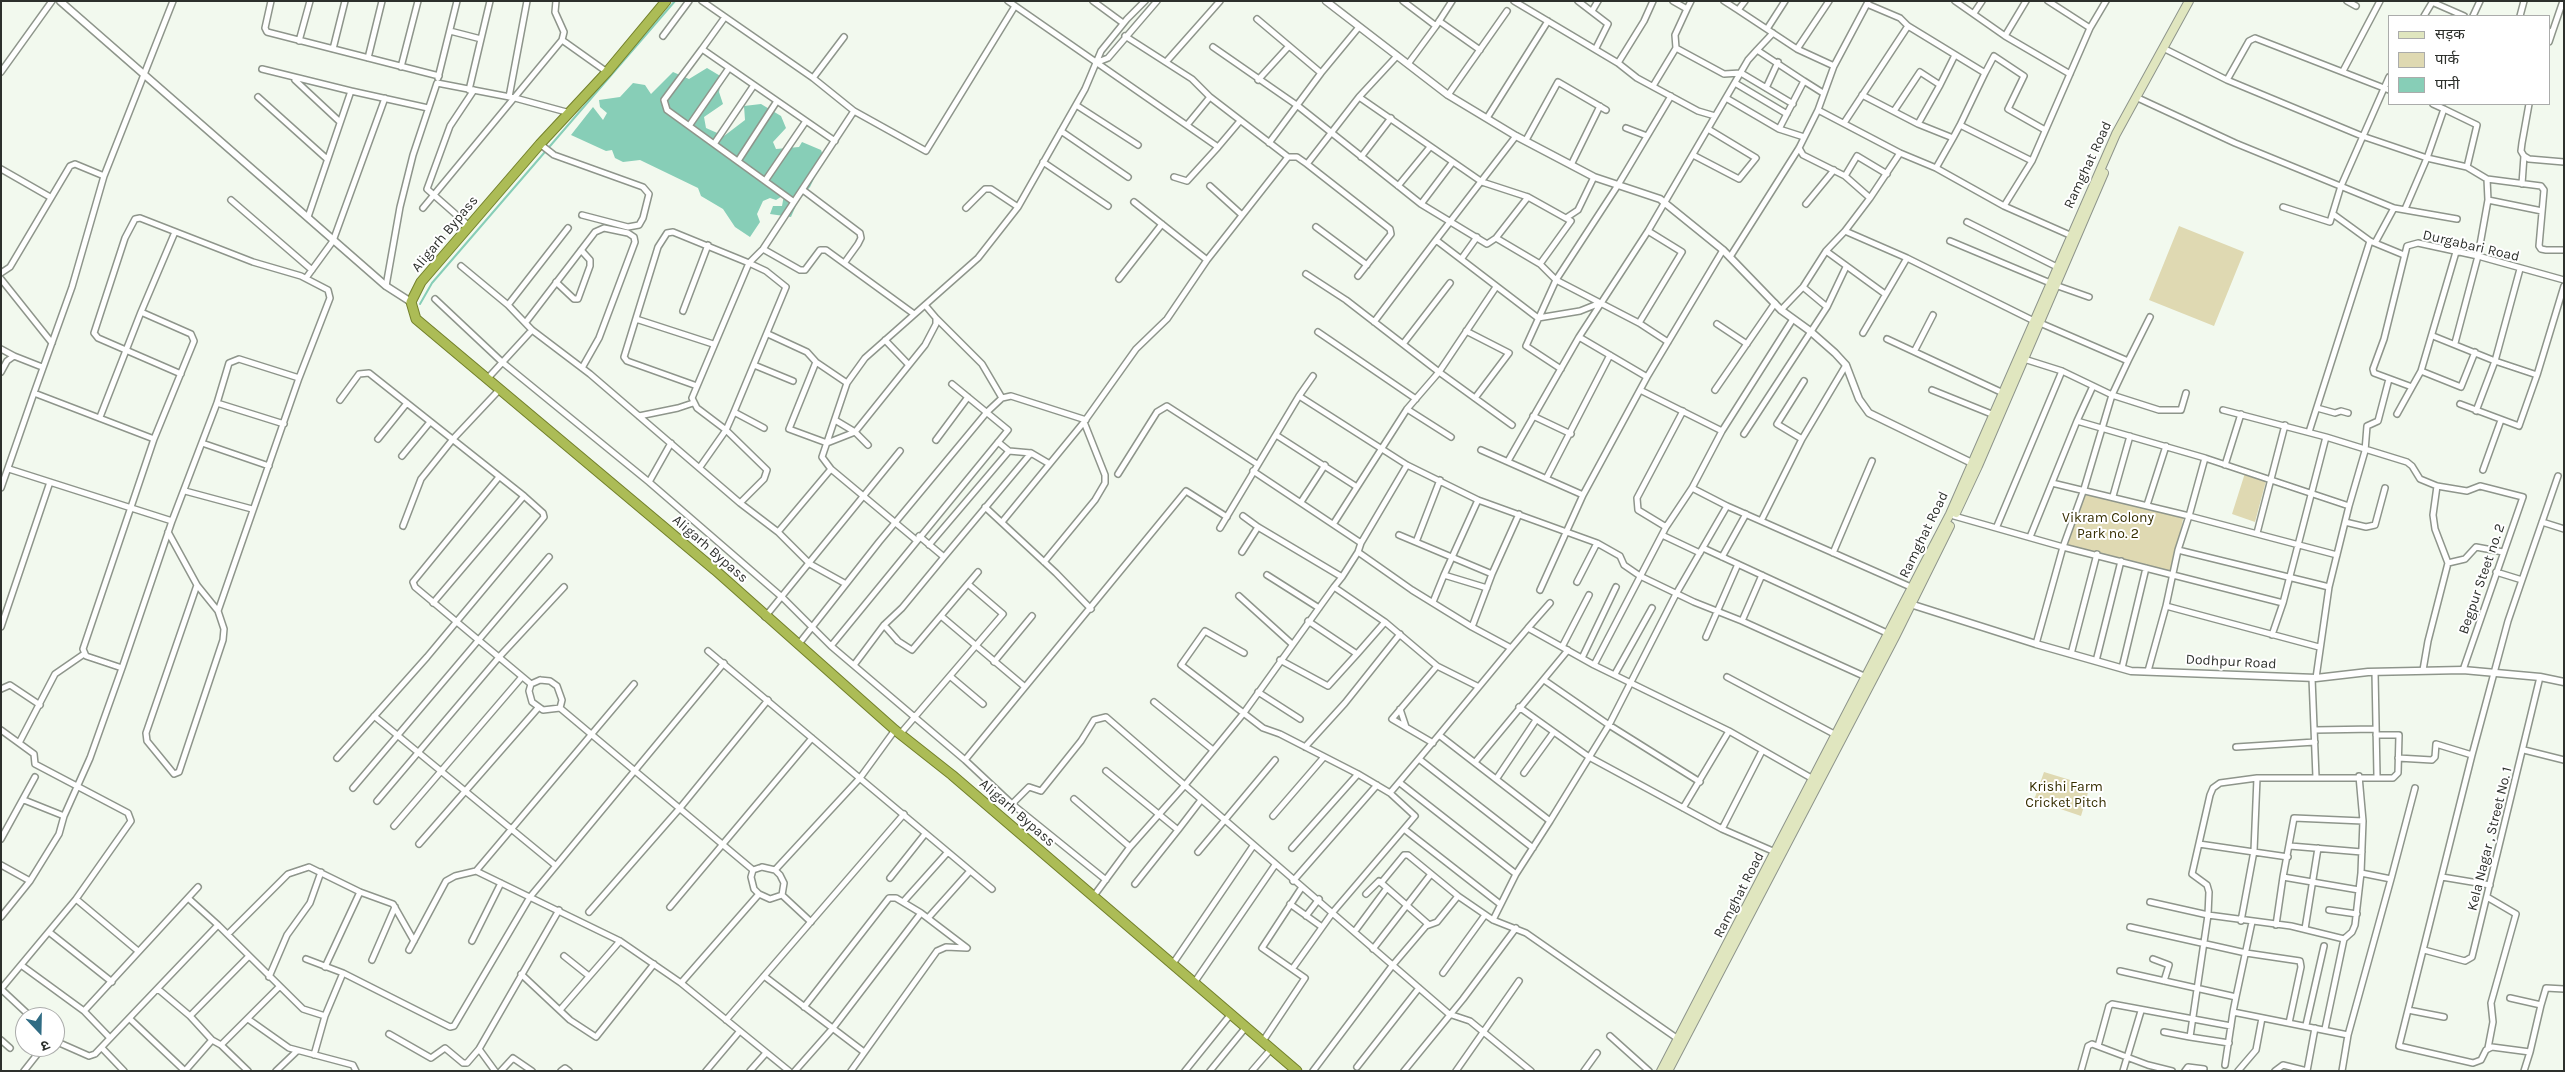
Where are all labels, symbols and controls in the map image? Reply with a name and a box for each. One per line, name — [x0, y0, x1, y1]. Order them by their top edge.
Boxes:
legend — [2388, 15, 2550, 105]
text: सड़क — [2435, 25, 2465, 43]
text: पार्क — [2435, 50, 2459, 68]
text: पानी — [2435, 75, 2460, 93]
street label: Ramghat Road — [2060, 119, 2116, 211]
street label: Aligarh Bypass — [408, 192, 482, 276]
street label: Durgabari Road — [2421, 227, 2521, 265]
street label: Ramghat Road — [1896, 489, 1952, 581]
park label: Vikram Colony Park no. 2 — [2062, 510, 2154, 542]
street label: Aligarh Bypass — [669, 512, 751, 586]
street label: Begpur Steet no. 2 — [2455, 522, 2509, 636]
street label: Dodhpur Road — [2185, 651, 2277, 673]
street label: Kela Nagar , Street No. 1 — [2464, 765, 2516, 913]
street label: Aligarh Bypass — [976, 776, 1058, 850]
park label: Krishi Farm Cricket Pitch — [2025, 779, 2107, 812]
street label: Ramghat Road — [1710, 849, 1768, 941]
north arrow — [15, 1007, 65, 1057]
text: उ — [38, 1036, 52, 1055]

